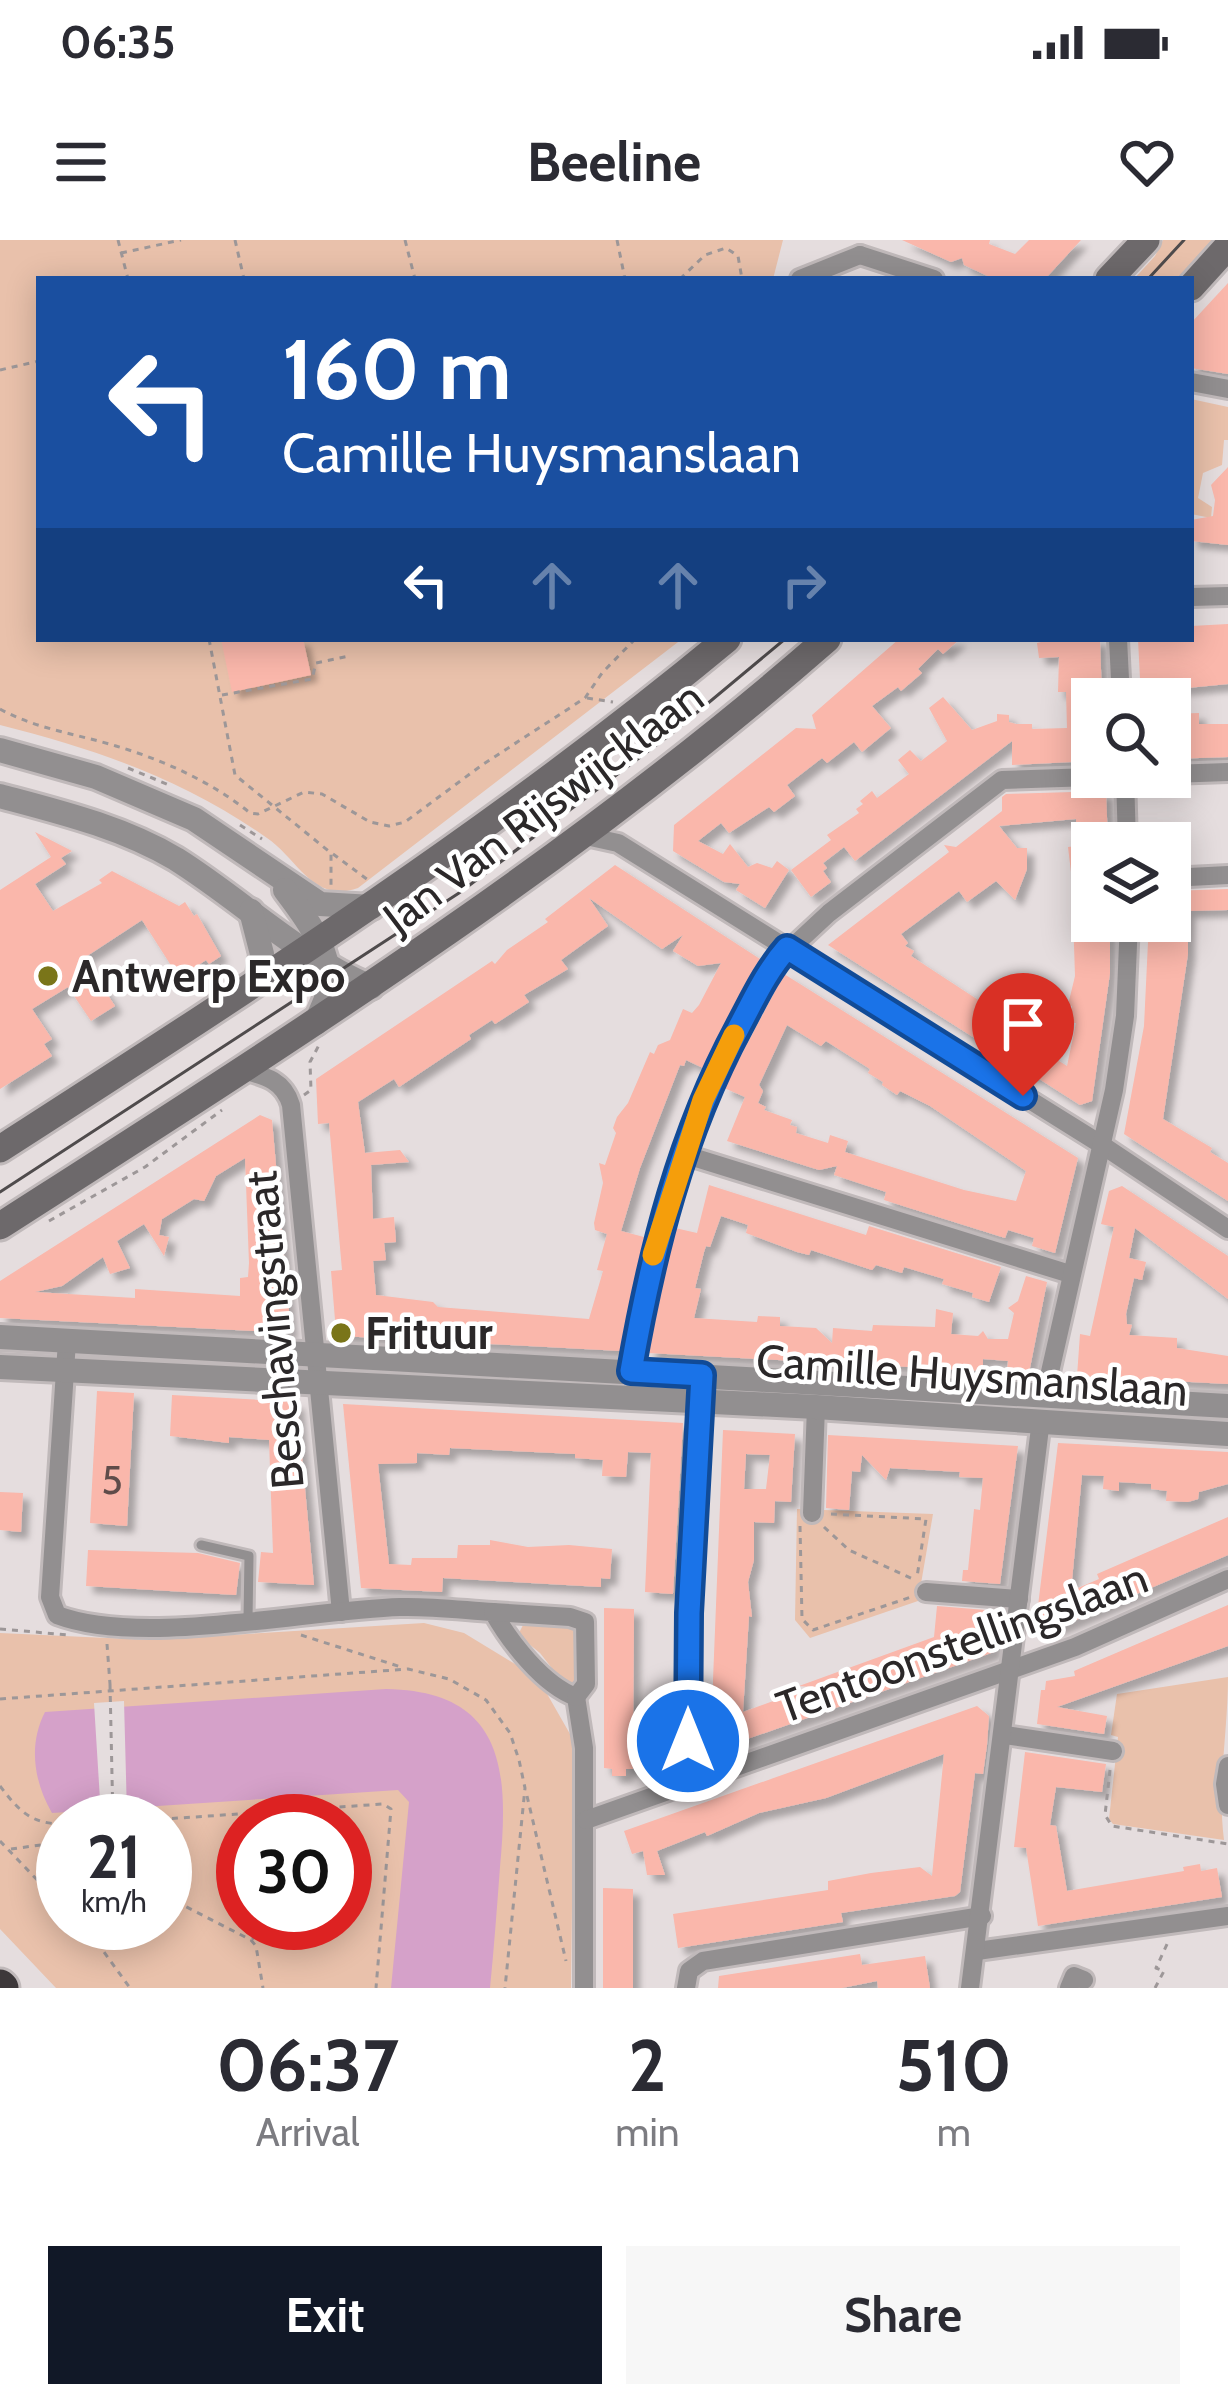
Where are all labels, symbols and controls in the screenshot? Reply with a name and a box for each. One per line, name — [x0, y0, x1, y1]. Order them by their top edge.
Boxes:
text: 06:35 — [60, 15, 175, 69]
icon: menu — [48, 129, 114, 195]
text: Beeline — [527, 129, 701, 195]
icon: heart — [1114, 129, 1180, 195]
text: 160 m — [282, 318, 511, 420]
icon: left — [84, 324, 240, 480]
text: Camille Huysmanslaan — [282, 420, 801, 486]
icon: left — [393, 552, 459, 618]
icon: ahead — [519, 552, 585, 618]
icon: ahead — [645, 552, 711, 618]
icon: right — [771, 552, 837, 618]
street label: Jan Van Rijswijcklaan — [372, 669, 713, 945]
map controls — [1071, 678, 1191, 942]
button: search — [1071, 678, 1191, 798]
button: layers — [1071, 822, 1191, 942]
place label: Antwerp Expo — [72, 949, 346, 1003]
marker: Antwerp Expo — [35, 963, 61, 989]
pin — [972, 973, 1074, 1096]
icon: arrive — [990, 991, 1056, 1057]
street label: Beschavingstraat — [233, 1169, 315, 1491]
place label: Frituur — [365, 1306, 493, 1360]
marker: Frituur — [328, 1320, 354, 1346]
street label: Camille Huysmanslaan — [754, 1333, 1190, 1417]
house number: 5 — [101, 1456, 123, 1504]
street label: Tentoonstellingslaan — [769, 1550, 1155, 1734]
position arrow — [625, 1678, 751, 1804]
speed limit sign: 30 — [216, 1794, 372, 1950]
text: 21 — [87, 1820, 141, 1893]
text: km/h — [81, 1883, 147, 1920]
text: 06:37 — [216, 2022, 399, 2109]
text: 2 — [628, 2022, 666, 2109]
text: 510 — [896, 2022, 1012, 2109]
text: Arrival — [256, 2108, 360, 2156]
text: min — [615, 2108, 680, 2156]
text: m — [937, 2108, 971, 2156]
button: Exit — [48, 2246, 602, 2384]
button: Share — [626, 2246, 1180, 2384]

